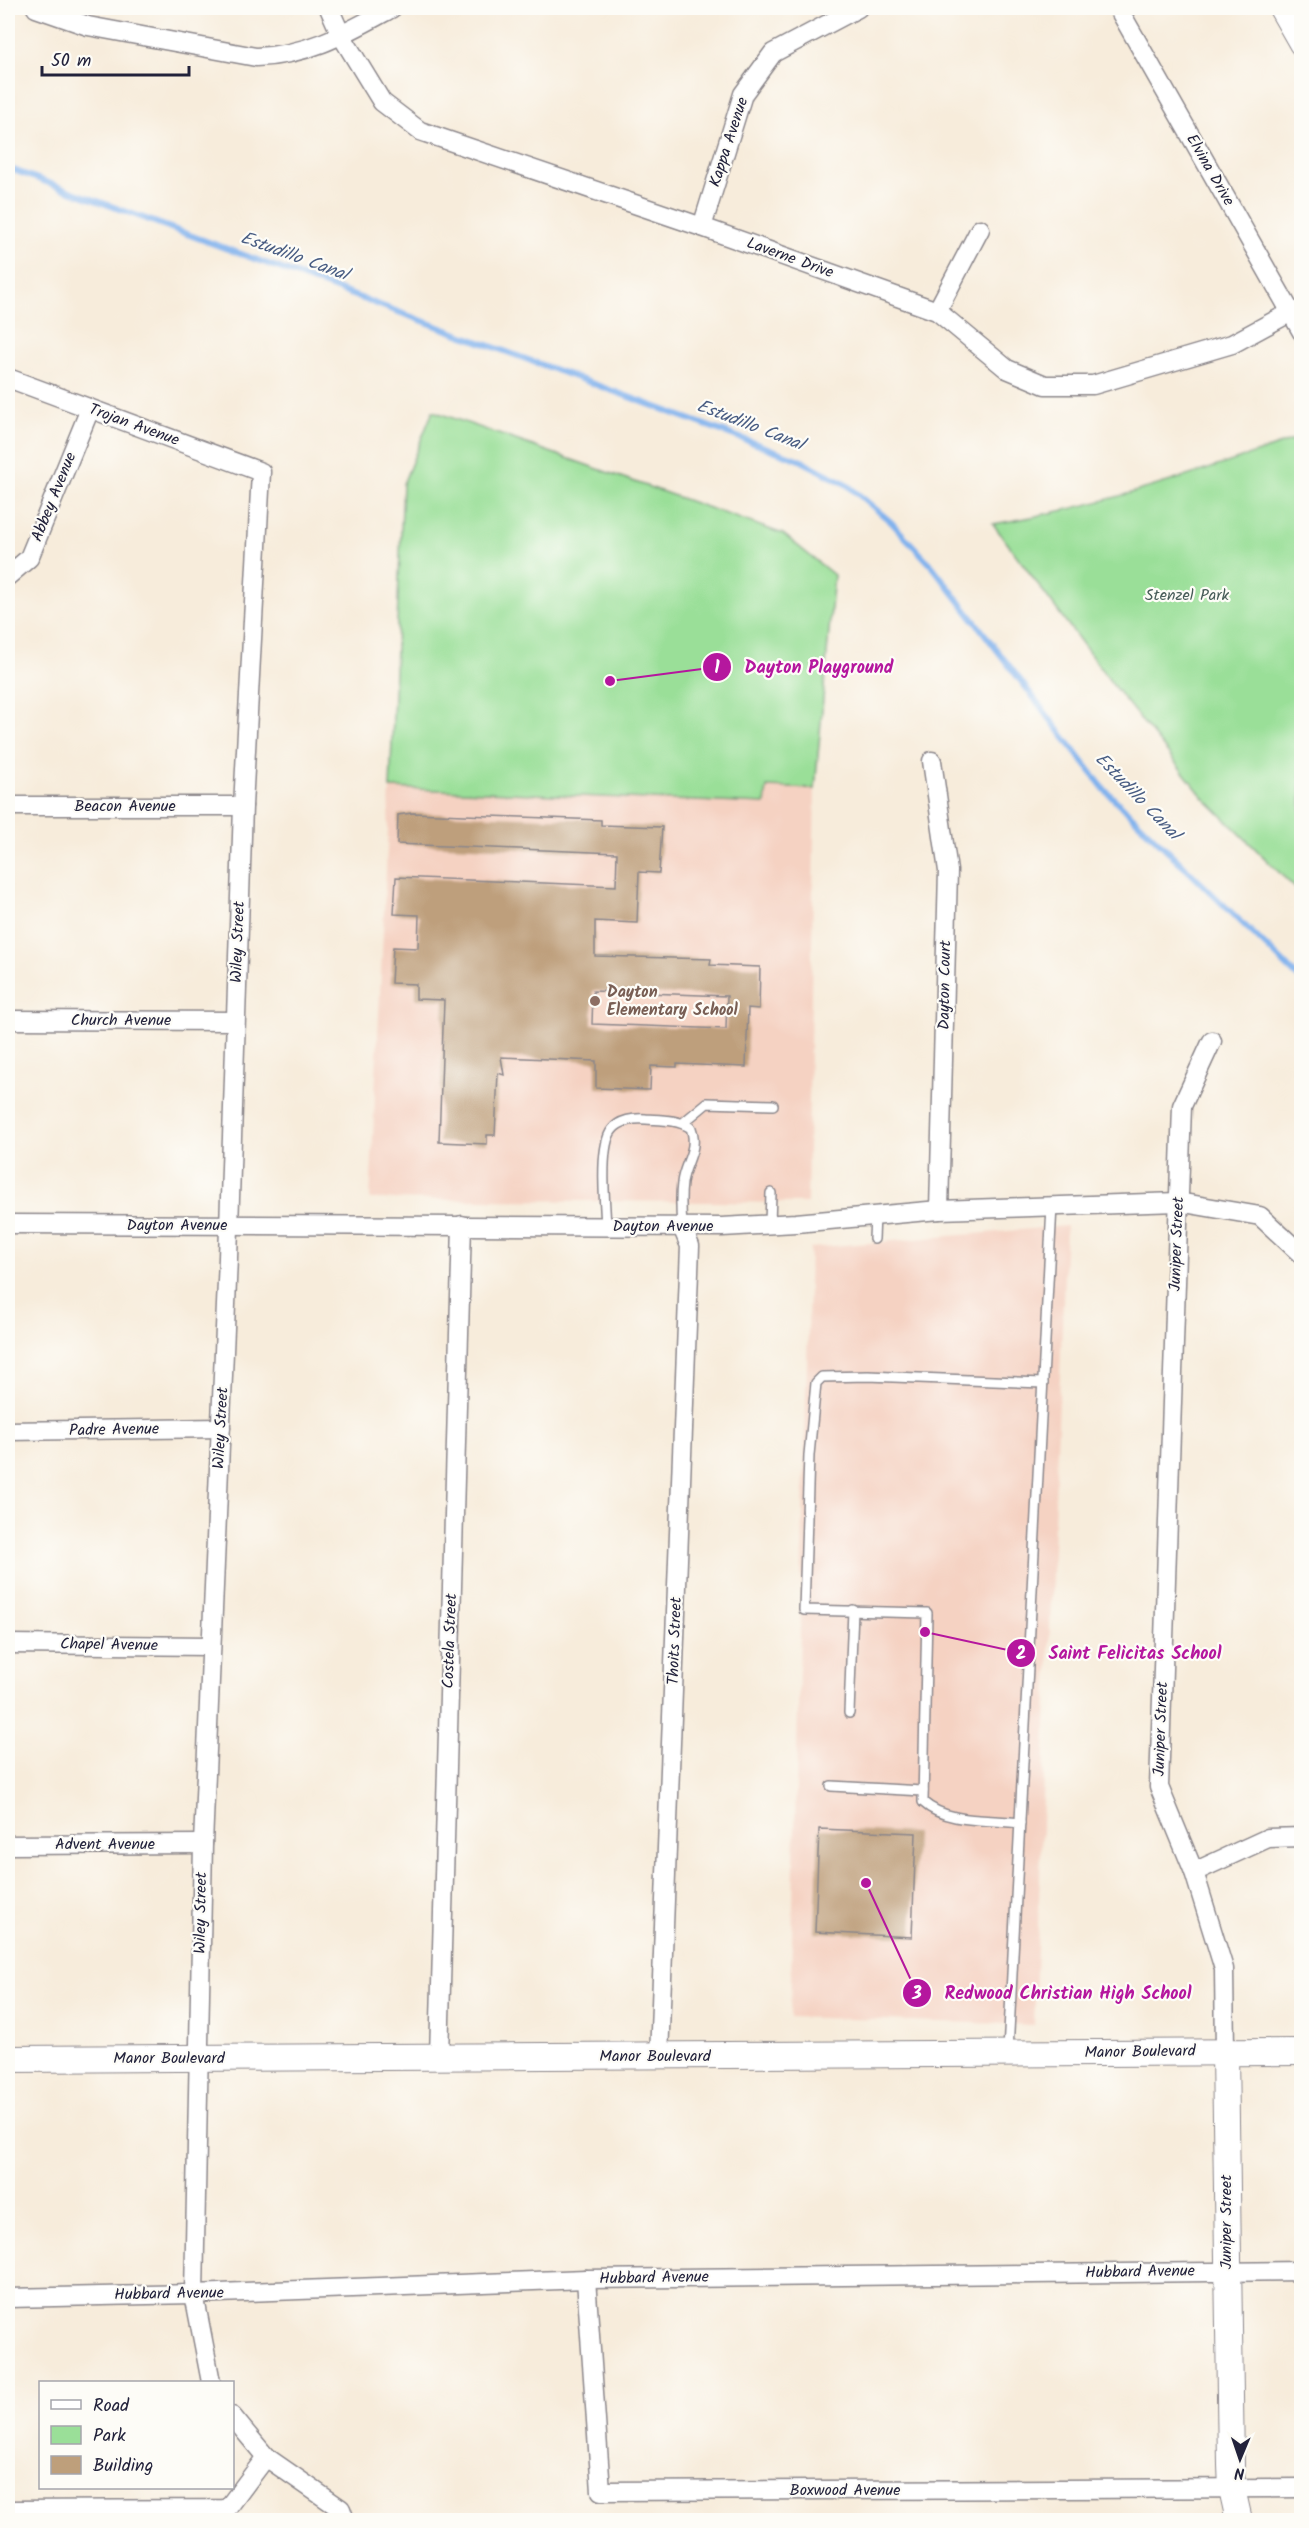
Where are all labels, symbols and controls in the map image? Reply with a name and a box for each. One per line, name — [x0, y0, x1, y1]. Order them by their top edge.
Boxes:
scale bar — [42, 39, 189, 77]
text: 50 m — [51, 47, 91, 76]
street label: Kappa Avenue — [703, 94, 755, 190]
street label: Elvina Drive — [1179, 129, 1241, 211]
water label: Estudillo Canal — [236, 224, 355, 291]
street label: Laverne Drive — [743, 231, 837, 285]
water label: Estudillo Canal — [692, 392, 811, 461]
street label: Trojan Avenue — [85, 397, 183, 453]
street label: Abbey Avenue — [25, 448, 83, 546]
park label: Stenzel Park — [1145, 583, 1229, 608]
callout: Dayton Playground — [702, 649, 905, 685]
text: 1 — [714, 654, 720, 683]
text: Dayton Playground — [745, 654, 894, 683]
water label: Estudillo Canal — [1087, 746, 1189, 850]
street label: Beacon Avenue — [74, 794, 176, 819]
street label: Wiley Street — [224, 900, 252, 983]
street label: Dayton Court — [932, 939, 958, 1030]
place label: Dayton Elementary School — [607, 980, 739, 1023]
marker: Dayton Elementary School — [588, 994, 602, 1008]
street label: Church Avenue — [71, 1008, 171, 1033]
street label: Juniper Street — [1163, 1195, 1191, 1292]
street label: Dayton Avenue — [127, 1213, 227, 1238]
street label: Dayton Avenue — [613, 1214, 713, 1239]
street label: Wiley Street — [206, 1386, 236, 1470]
street label: Padre Avenue — [69, 1417, 159, 1443]
street label: Costela Street — [436, 1592, 464, 1689]
street label: Thoits Street — [661, 1596, 689, 1686]
street label: Chapel Avenue — [60, 1632, 158, 1658]
callout: Saint Felicitas School — [1006, 1635, 1233, 1671]
text: 2 — [1016, 1640, 1026, 1669]
text: Saint Felicitas School — [1048, 1640, 1222, 1669]
street label: Juniper Street — [1147, 1680, 1175, 1777]
street label: Advent Avenue — [55, 1832, 155, 1857]
street label: Wiley Street — [188, 1871, 214, 1954]
callout: Redwood Christian High School — [902, 1975, 1204, 2011]
text: 3 — [911, 1980, 922, 2009]
text: Redwood Christian High School — [944, 1980, 1192, 2009]
street label: Manor Boulevard — [1084, 2039, 1197, 2065]
street label: Manor Boulevard — [599, 2044, 712, 2069]
street label: Manor Boulevard — [113, 2046, 226, 2071]
street label: Juniper Street — [1214, 2174, 1239, 2269]
street label: Hubbard Avenue — [1085, 2259, 1195, 2285]
street label: Hubbard Avenue — [599, 2265, 709, 2291]
street label: Hubbard Avenue — [114, 2281, 224, 2307]
legend — [39, 2381, 234, 2489]
text: Road — [93, 2392, 130, 2421]
text: Park — [93, 2422, 126, 2451]
north arrow — [1210, 2429, 1270, 2489]
text: Building — [93, 2452, 153, 2481]
text: N — [1234, 2460, 1245, 2485]
street label: Boxwood Avenue — [789, 2478, 901, 2503]

